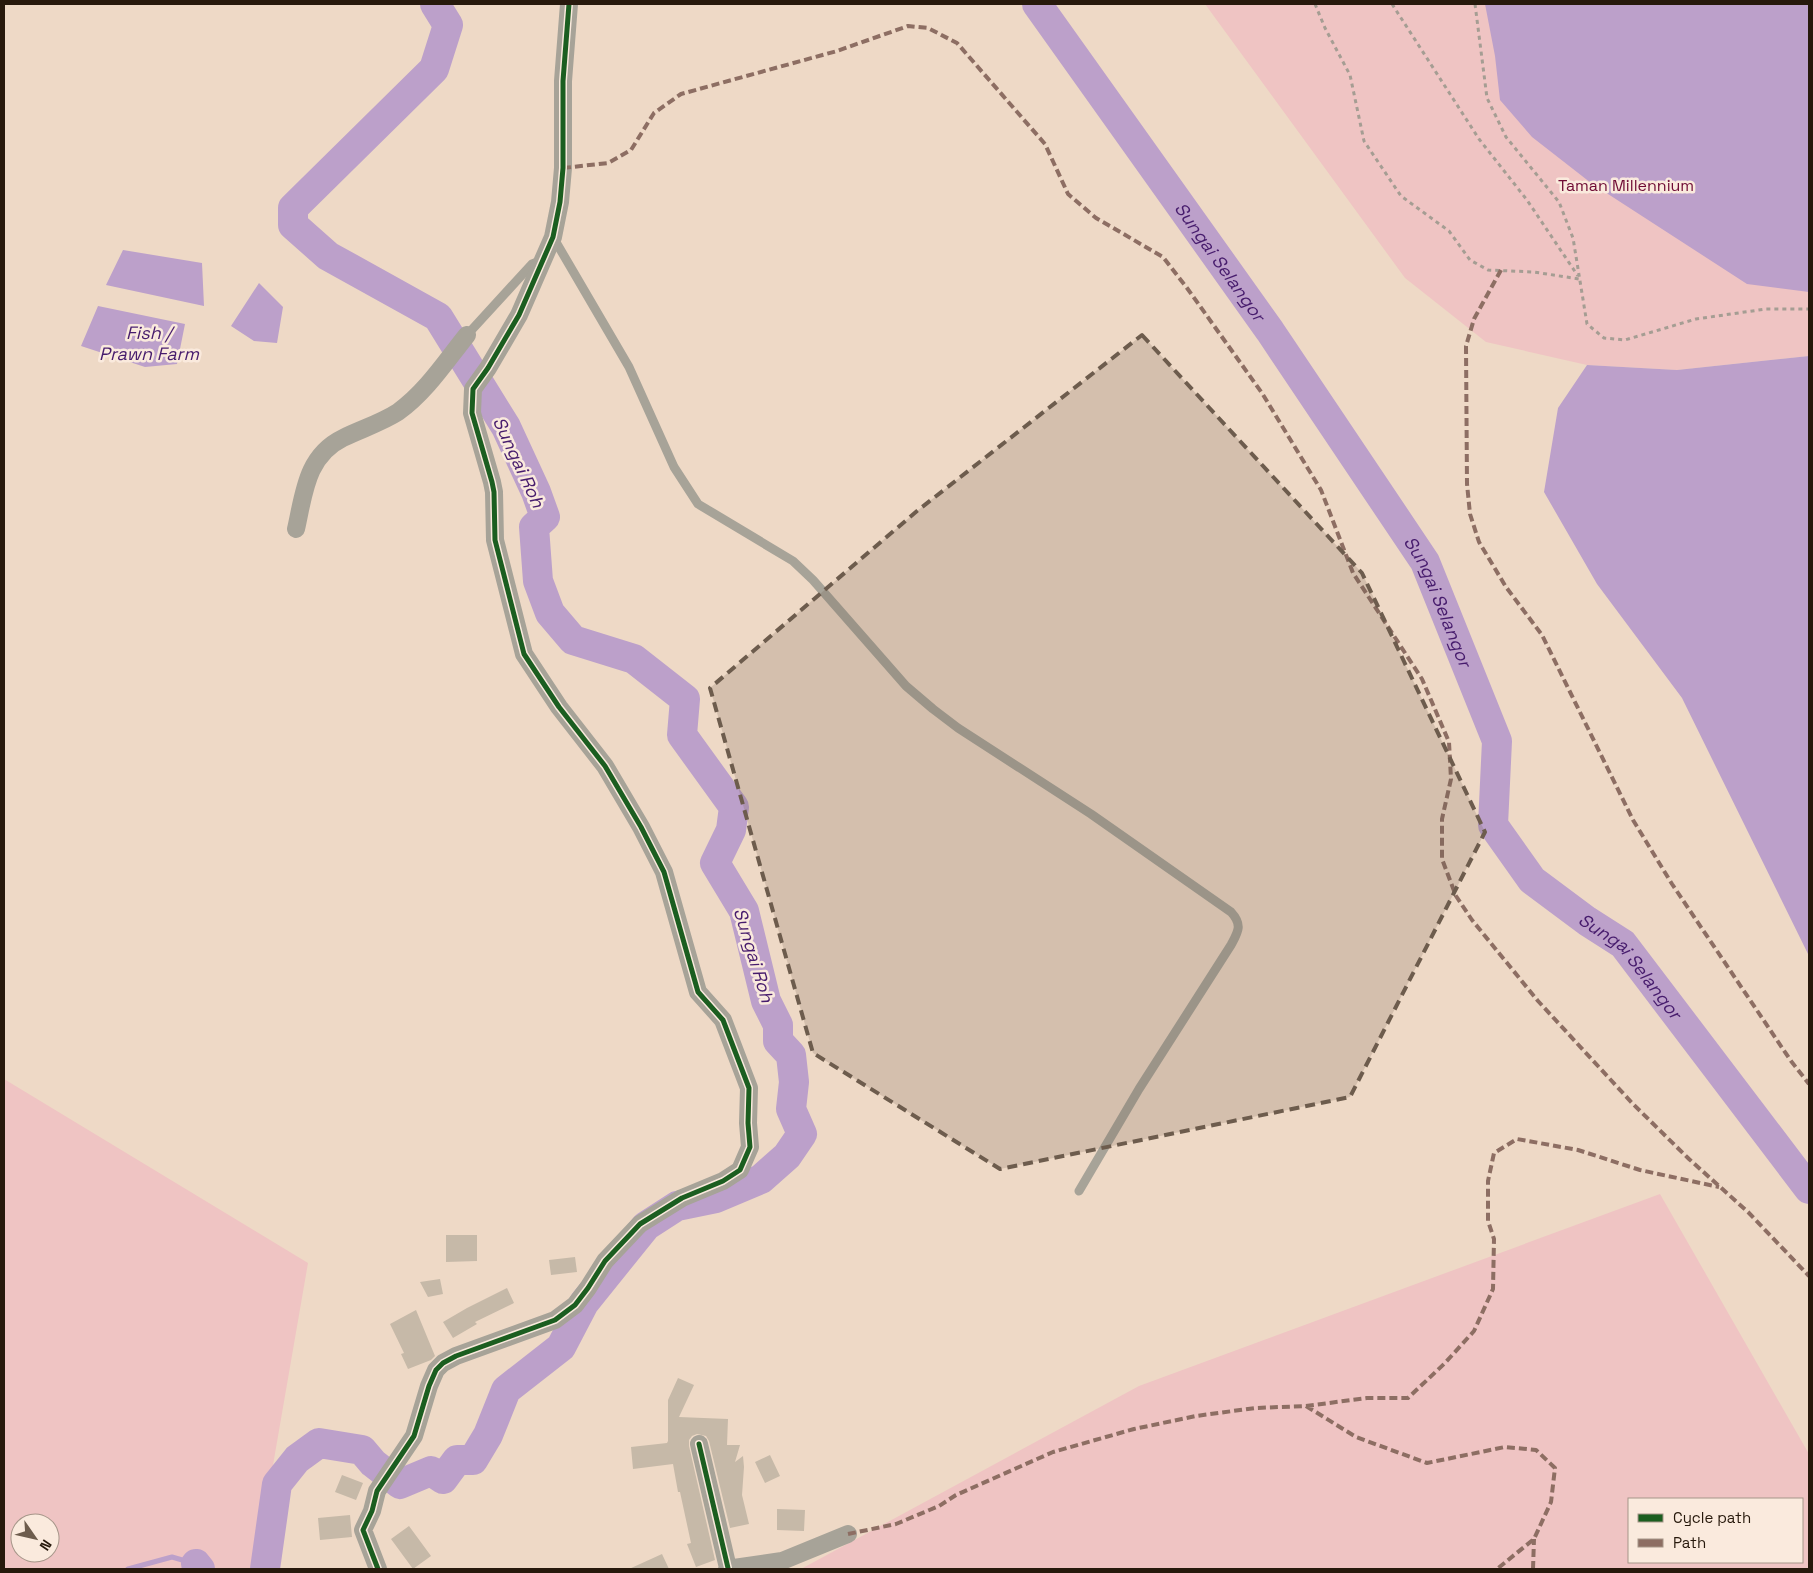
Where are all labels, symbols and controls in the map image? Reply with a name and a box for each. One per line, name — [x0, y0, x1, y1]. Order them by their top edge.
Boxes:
park label: Taman Millennium — [1558, 175, 1694, 196]
water label: Sungai Selangor — [1170, 197, 1272, 327]
water label: Fish / Prawn Farm — [99, 321, 199, 365]
water label: Sungai Roh — [488, 413, 550, 512]
water label: Sungai Selangor — [1399, 531, 1478, 672]
water label: Sungai Roh — [729, 905, 780, 1006]
water label: Sungai Selangor — [1574, 907, 1689, 1025]
legend — [1628, 1498, 1803, 1563]
text: Cycle path — [1673, 1508, 1751, 1527]
north arrow — [10, 1513, 60, 1563]
text: Path — [1673, 1533, 1706, 1552]
text: N — [36, 1536, 56, 1554]

